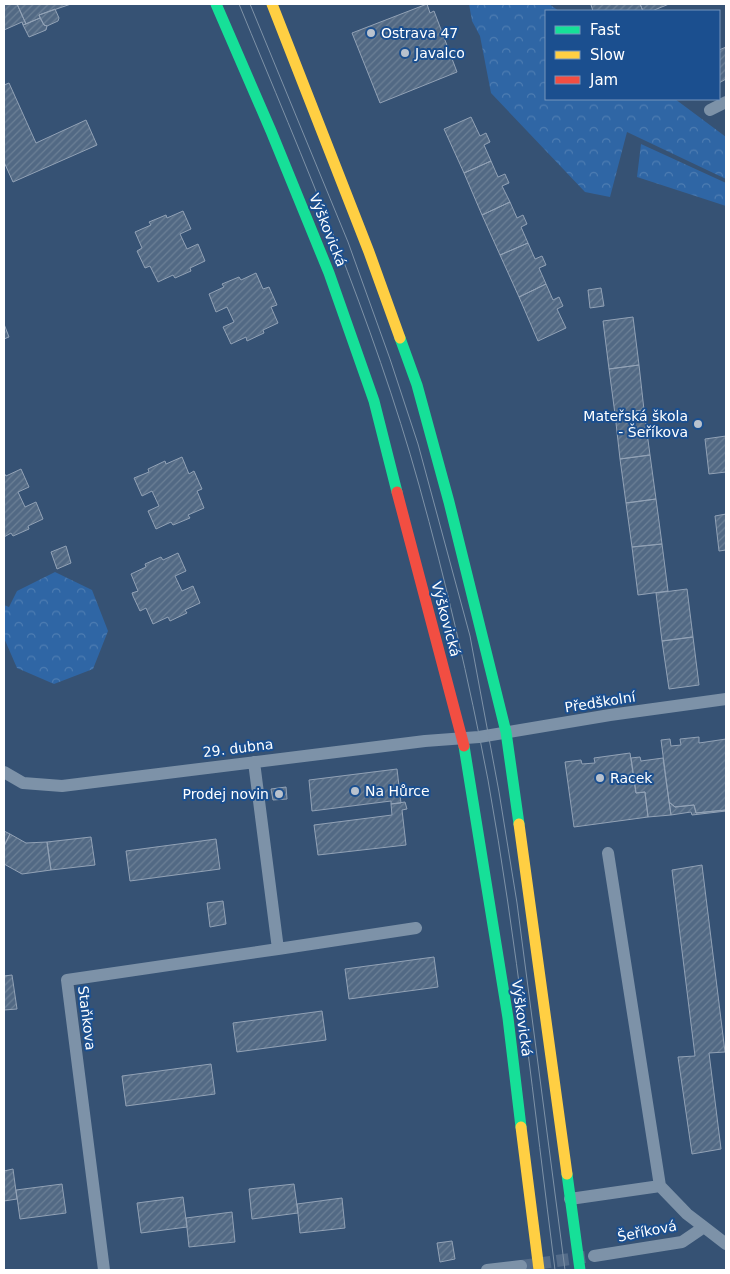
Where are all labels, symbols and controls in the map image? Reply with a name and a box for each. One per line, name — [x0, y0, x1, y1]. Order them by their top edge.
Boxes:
legend — [545, 10, 720, 100]
text: Fast — [590, 21, 620, 39]
place label: Ostrava 47 — [381, 25, 458, 41]
marker: Ostrava 47 — [365, 27, 377, 39]
place label: Javalco — [414, 45, 465, 61]
text: Slow — [590, 46, 625, 64]
marker: Javalco — [399, 47, 411, 59]
text: Jam — [589, 71, 618, 89]
street label: Výškovická — [306, 191, 350, 269]
place label: Mateřská škola - Šeříkova — [583, 408, 688, 440]
marker: Mateřská škola - Šeříkova — [692, 418, 704, 430]
street label: Výškovická — [428, 580, 464, 658]
street label: Předškolní — [564, 688, 638, 715]
street label: 29. dubna — [202, 736, 274, 760]
place label: Racek — [610, 770, 653, 786]
marker: Racek — [594, 772, 606, 784]
place label: Na Hůrce — [365, 783, 430, 799]
marker: Na Hůrce — [349, 785, 361, 797]
place label: Prodej novin — [182, 786, 269, 802]
marker: Prodej novin — [273, 788, 285, 800]
street label: Výškovická — [509, 979, 535, 1057]
street label: Staňkova — [75, 985, 99, 1051]
street label: Šeříková — [616, 1216, 678, 1245]

